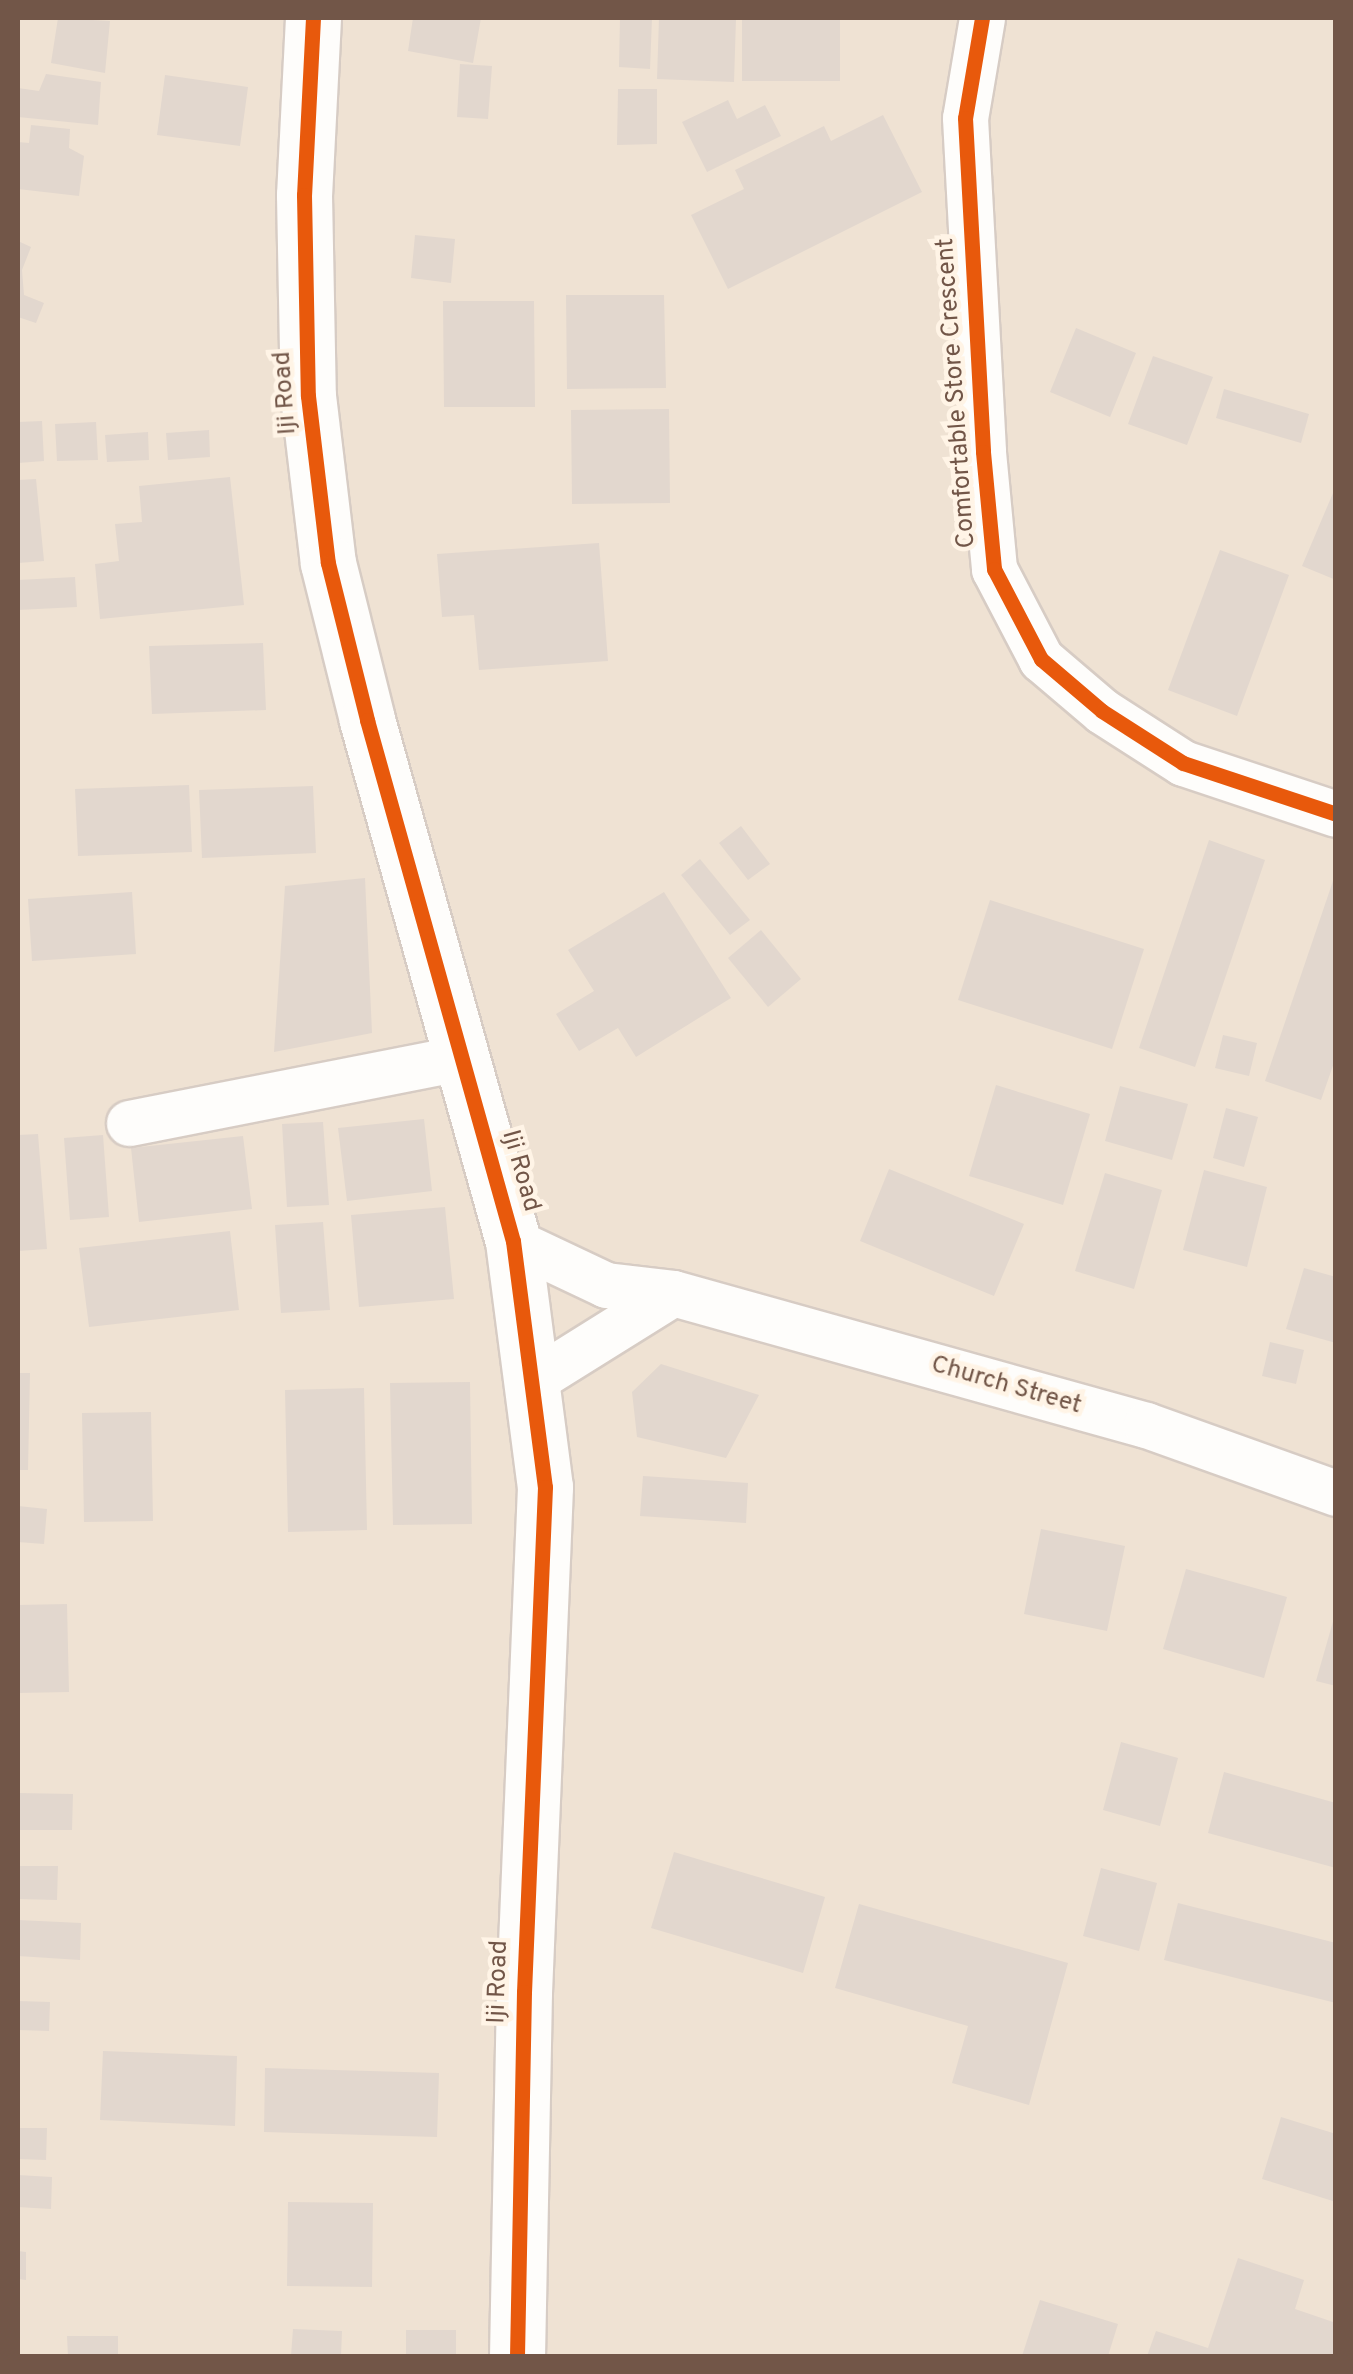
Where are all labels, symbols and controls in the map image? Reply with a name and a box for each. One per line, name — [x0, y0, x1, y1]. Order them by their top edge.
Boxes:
street label: Comfortable Store Crescent — [931, 237, 983, 549]
street label: Iji Road — [268, 350, 304, 436]
street label: Iji Road — [494, 1127, 546, 1215]
street label: Church Street — [927, 1350, 1085, 1422]
street label: Iji Road — [483, 1940, 515, 2024]

